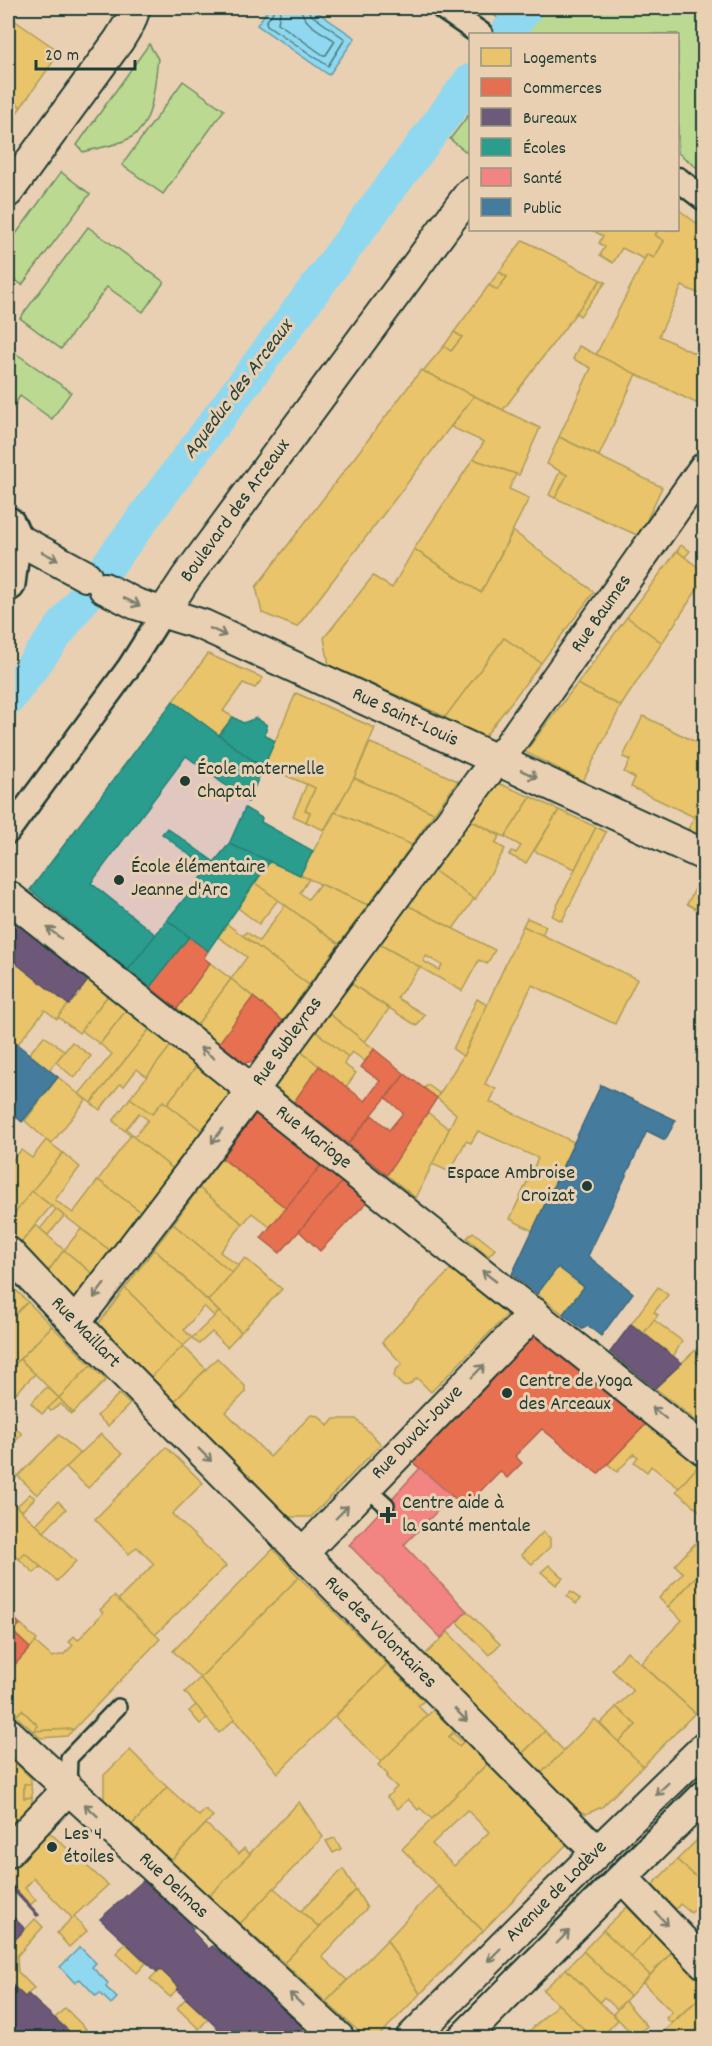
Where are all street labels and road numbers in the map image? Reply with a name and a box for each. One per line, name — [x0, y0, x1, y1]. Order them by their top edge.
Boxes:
street label: Boulevard des Arceaux — [174, 433, 298, 589]
street label: Rue Baumes — [565, 569, 639, 659]
street label: Rue Saint-Louis — [347, 681, 463, 755]
street label: Rue Subleyras — [246, 991, 330, 1093]
street label: Rue Marioge — [269, 1099, 357, 1177]
street label: Rue Maillart — [44, 1291, 126, 1375]
street label: Rue Duval-Jouve — [366, 1379, 471, 1487]
street label: Rue des Volontaires — [317, 1570, 443, 1696]
street label: Avenue de Lodève — [500, 1834, 615, 1949]
street label: Rue Delmas — [132, 1846, 214, 1926]

